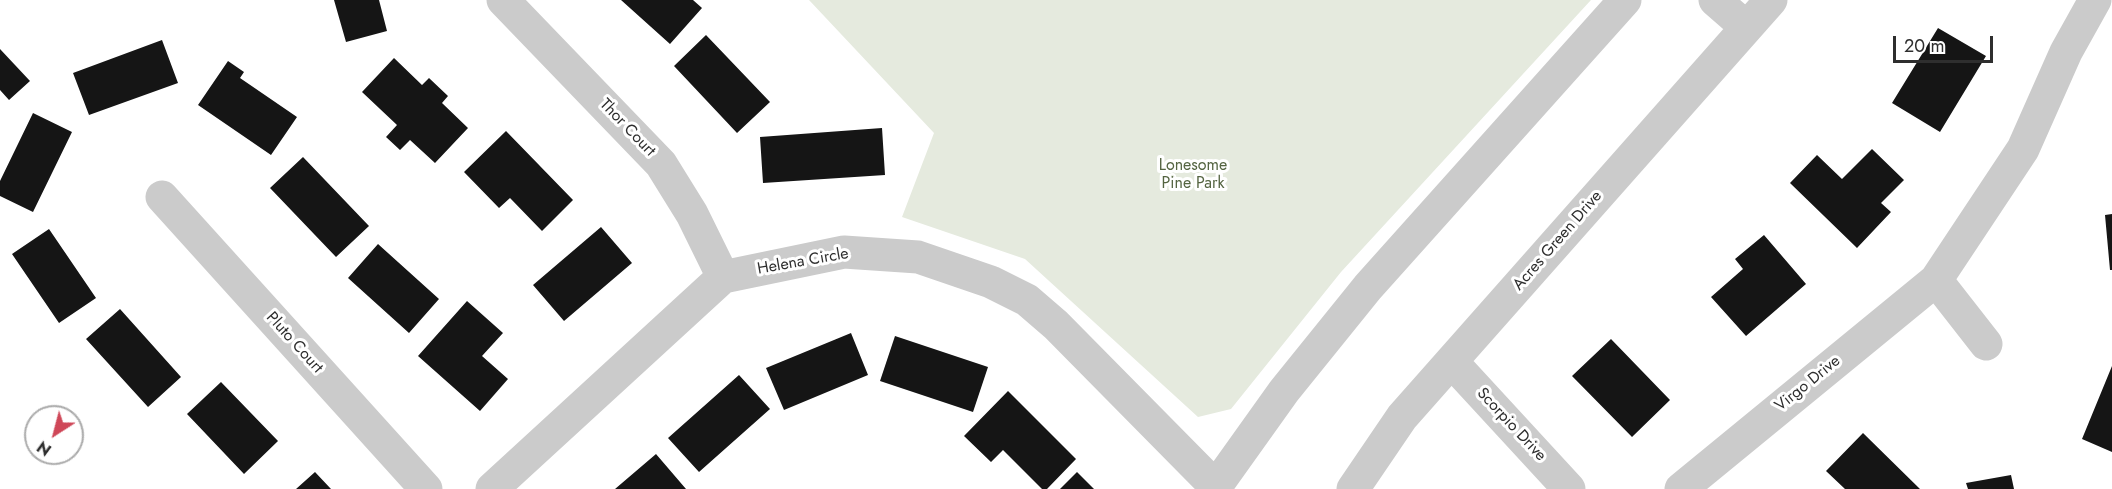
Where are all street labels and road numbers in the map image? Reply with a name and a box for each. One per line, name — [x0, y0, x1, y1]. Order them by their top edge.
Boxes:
street label: Thor Court — [595, 95, 659, 161]
street label: Acres Green Drive — [1509, 187, 1607, 295]
street label: Helena Circle — [756, 245, 850, 279]
street label: Pluto Court — [262, 308, 326, 378]
street label: Virgo Drive — [1772, 352, 1844, 416]
street label: Scorpio Drive — [1472, 384, 1550, 466]

